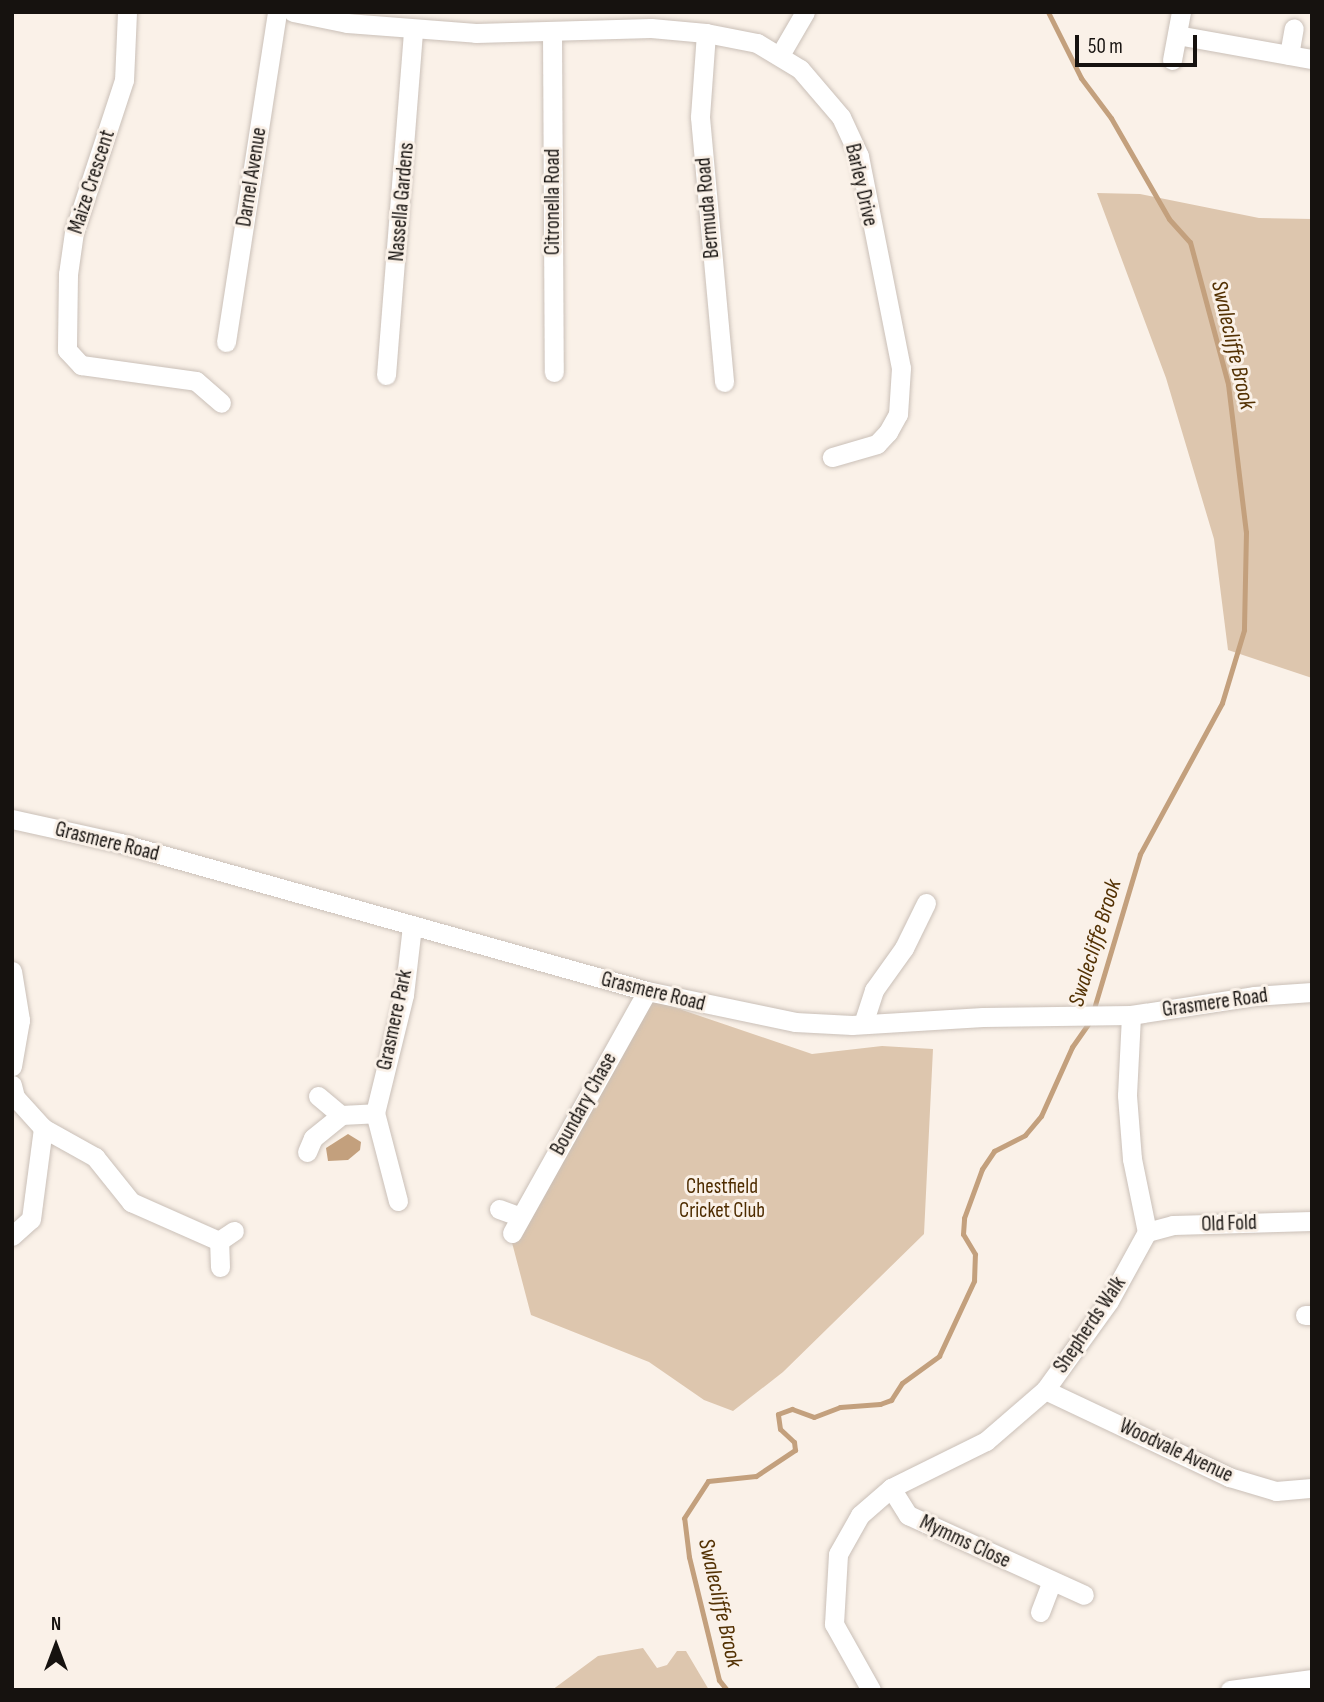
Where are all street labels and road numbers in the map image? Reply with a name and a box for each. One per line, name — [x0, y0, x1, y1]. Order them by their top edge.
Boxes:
street label: Darnel Avenue — [232, 125, 272, 229]
street label: Maize Crescent — [63, 127, 121, 237]
street label: Barley Drive — [839, 141, 883, 229]
street label: Nassella Gardens — [384, 142, 420, 262]
street label: Citronella Road — [540, 149, 566, 255]
street label: Bermuda Road — [691, 156, 725, 260]
street label: Grasmere Road — [52, 817, 162, 867]
street label: Grasmere Road — [598, 967, 708, 1017]
street label: Grasmere Park — [372, 968, 418, 1072]
street label: Grasmere Road — [1161, 983, 1269, 1023]
street label: Boundary Chase — [545, 1048, 623, 1160]
street label: Old Fold — [1201, 1210, 1257, 1238]
street label: Shepherds Walk — [1049, 1272, 1131, 1378]
street label: Woodvale Avenue — [1115, 1414, 1237, 1488]
street label: Mymms Close — [916, 1510, 1014, 1574]

